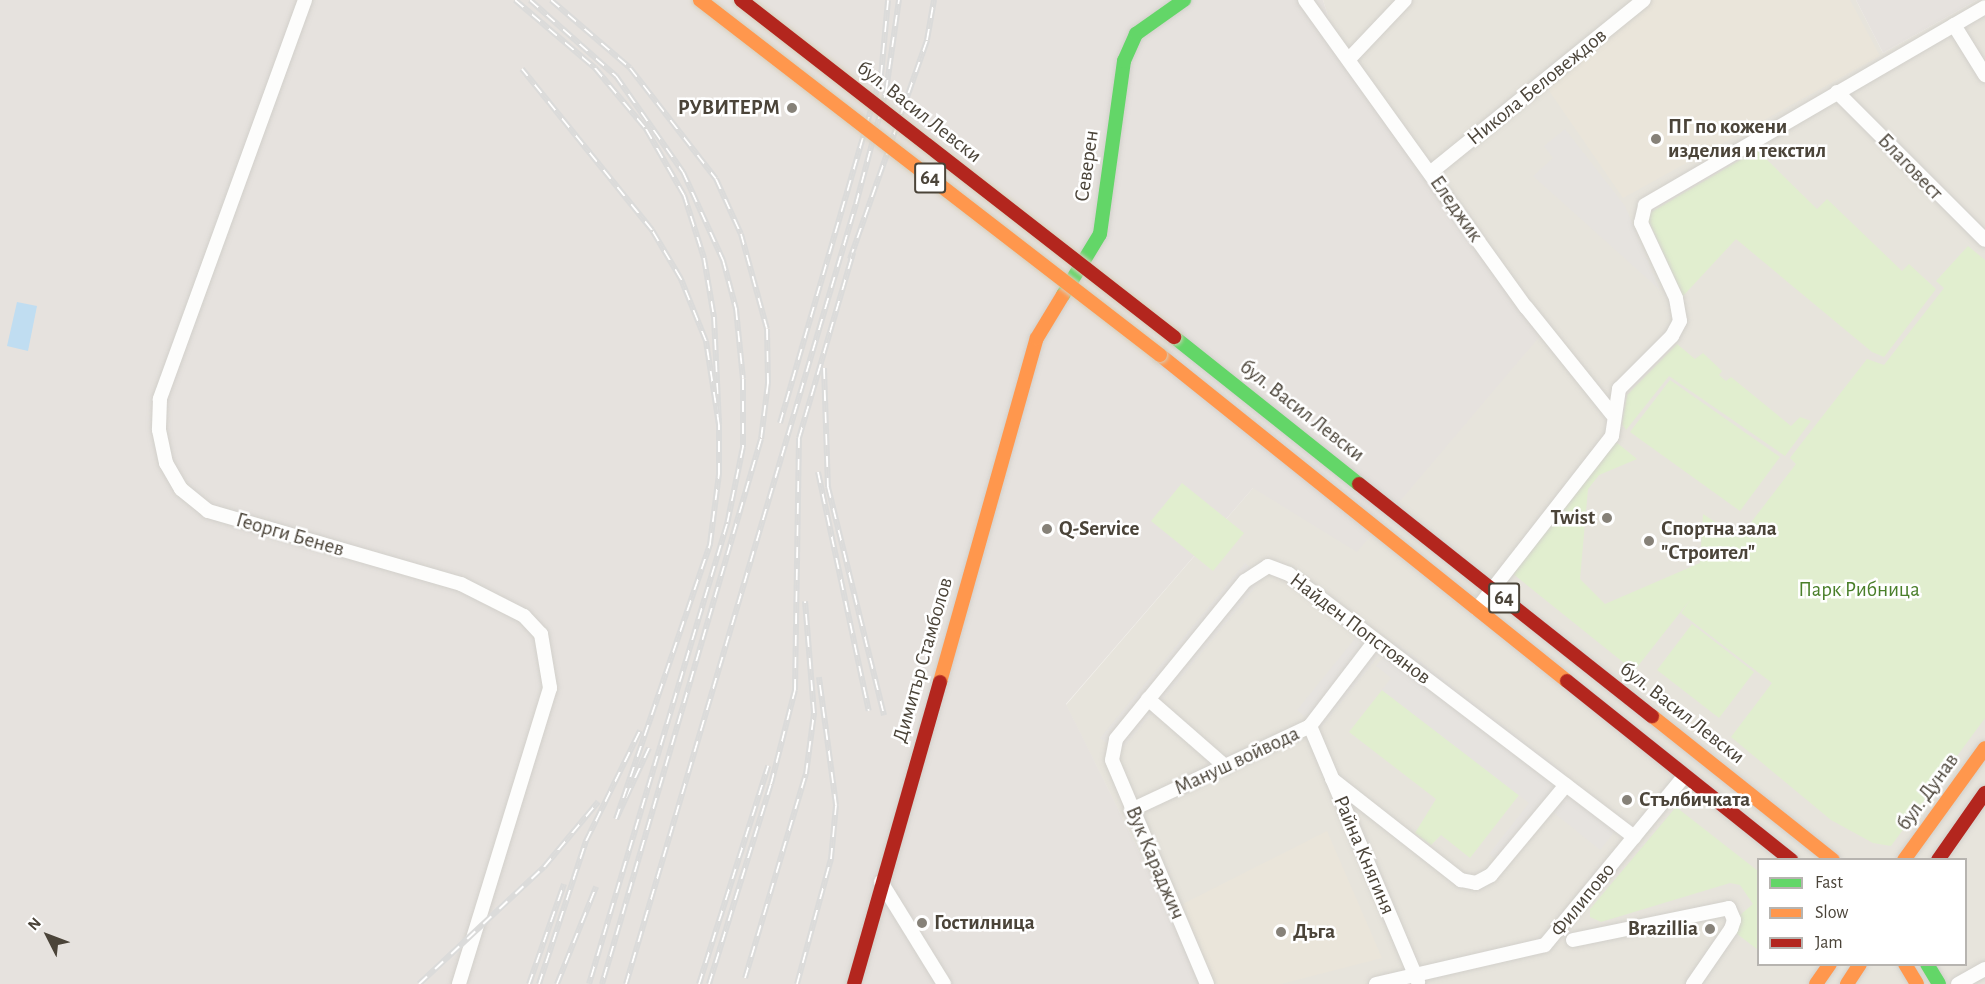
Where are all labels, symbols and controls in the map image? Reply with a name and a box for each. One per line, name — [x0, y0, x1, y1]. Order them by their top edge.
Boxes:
street label: Никола Беловеждов — [1462, 23, 1612, 151]
street label: бул. Васил Левски — [852, 55, 986, 169]
place label: РУВИТЕРМ — [678, 95, 780, 121]
marker: РУВИТЕРМ — [785, 101, 799, 115]
place label: ПГ по кожени изделия и текстил — [1668, 114, 1826, 164]
street label: Благовест — [1872, 128, 1948, 206]
street label: Северен — [1070, 129, 1104, 203]
marker: ПГ по кожени изделия и текстил — [1649, 132, 1663, 146]
road number: 64 — [914, 161, 946, 195]
street label: Еледжик — [1424, 171, 1488, 247]
street label: бул. Васил Левски — [1235, 354, 1369, 468]
place label: Twist — [1550, 505, 1595, 531]
street label: Георги Бенев — [233, 508, 347, 562]
marker: Twist — [1600, 511, 1614, 525]
place label: Q-Service — [1059, 516, 1139, 542]
place label: Спортна зала "Строител" — [1661, 516, 1777, 566]
marker: Q-Service — [1040, 522, 1054, 536]
marker: Спортна зала "Строител" — [1642, 534, 1656, 548]
street label: Найден Попстоянов — [1284, 568, 1436, 690]
street label: Димитър Стамболов — [887, 574, 959, 746]
park label: Парк Рибница — [1798, 577, 1920, 603]
road number: 64 — [1488, 581, 1520, 615]
street label: бул. Васил Левски — [1615, 656, 1749, 770]
street label: Мануш войвода — [1170, 721, 1304, 801]
street label: бул. Дунав — [1892, 748, 1964, 836]
place label: Стълбичката — [1639, 787, 1750, 813]
street label: Райна Княгиня — [1328, 792, 1400, 918]
marker: Стълбичката — [1620, 793, 1634, 807]
street label: Вук Караджич — [1120, 802, 1190, 924]
street label: Филипово — [1545, 858, 1621, 942]
legend — [1757, 858, 1967, 966]
text: Fast — [1815, 874, 1843, 892]
text: Slow — [1815, 904, 1848, 922]
north arrow — [18, 906, 78, 966]
place label: Гостилница — [934, 910, 1035, 936]
text: N — [25, 914, 44, 933]
marker: Гостилница — [915, 916, 929, 930]
place label: Brazillia — [1628, 916, 1698, 942]
place label: Дъга — [1293, 919, 1335, 945]
marker: Brazillia — [1703, 922, 1717, 936]
marker: Дъга — [1274, 925, 1288, 939]
text: Jam — [1815, 934, 1843, 952]

